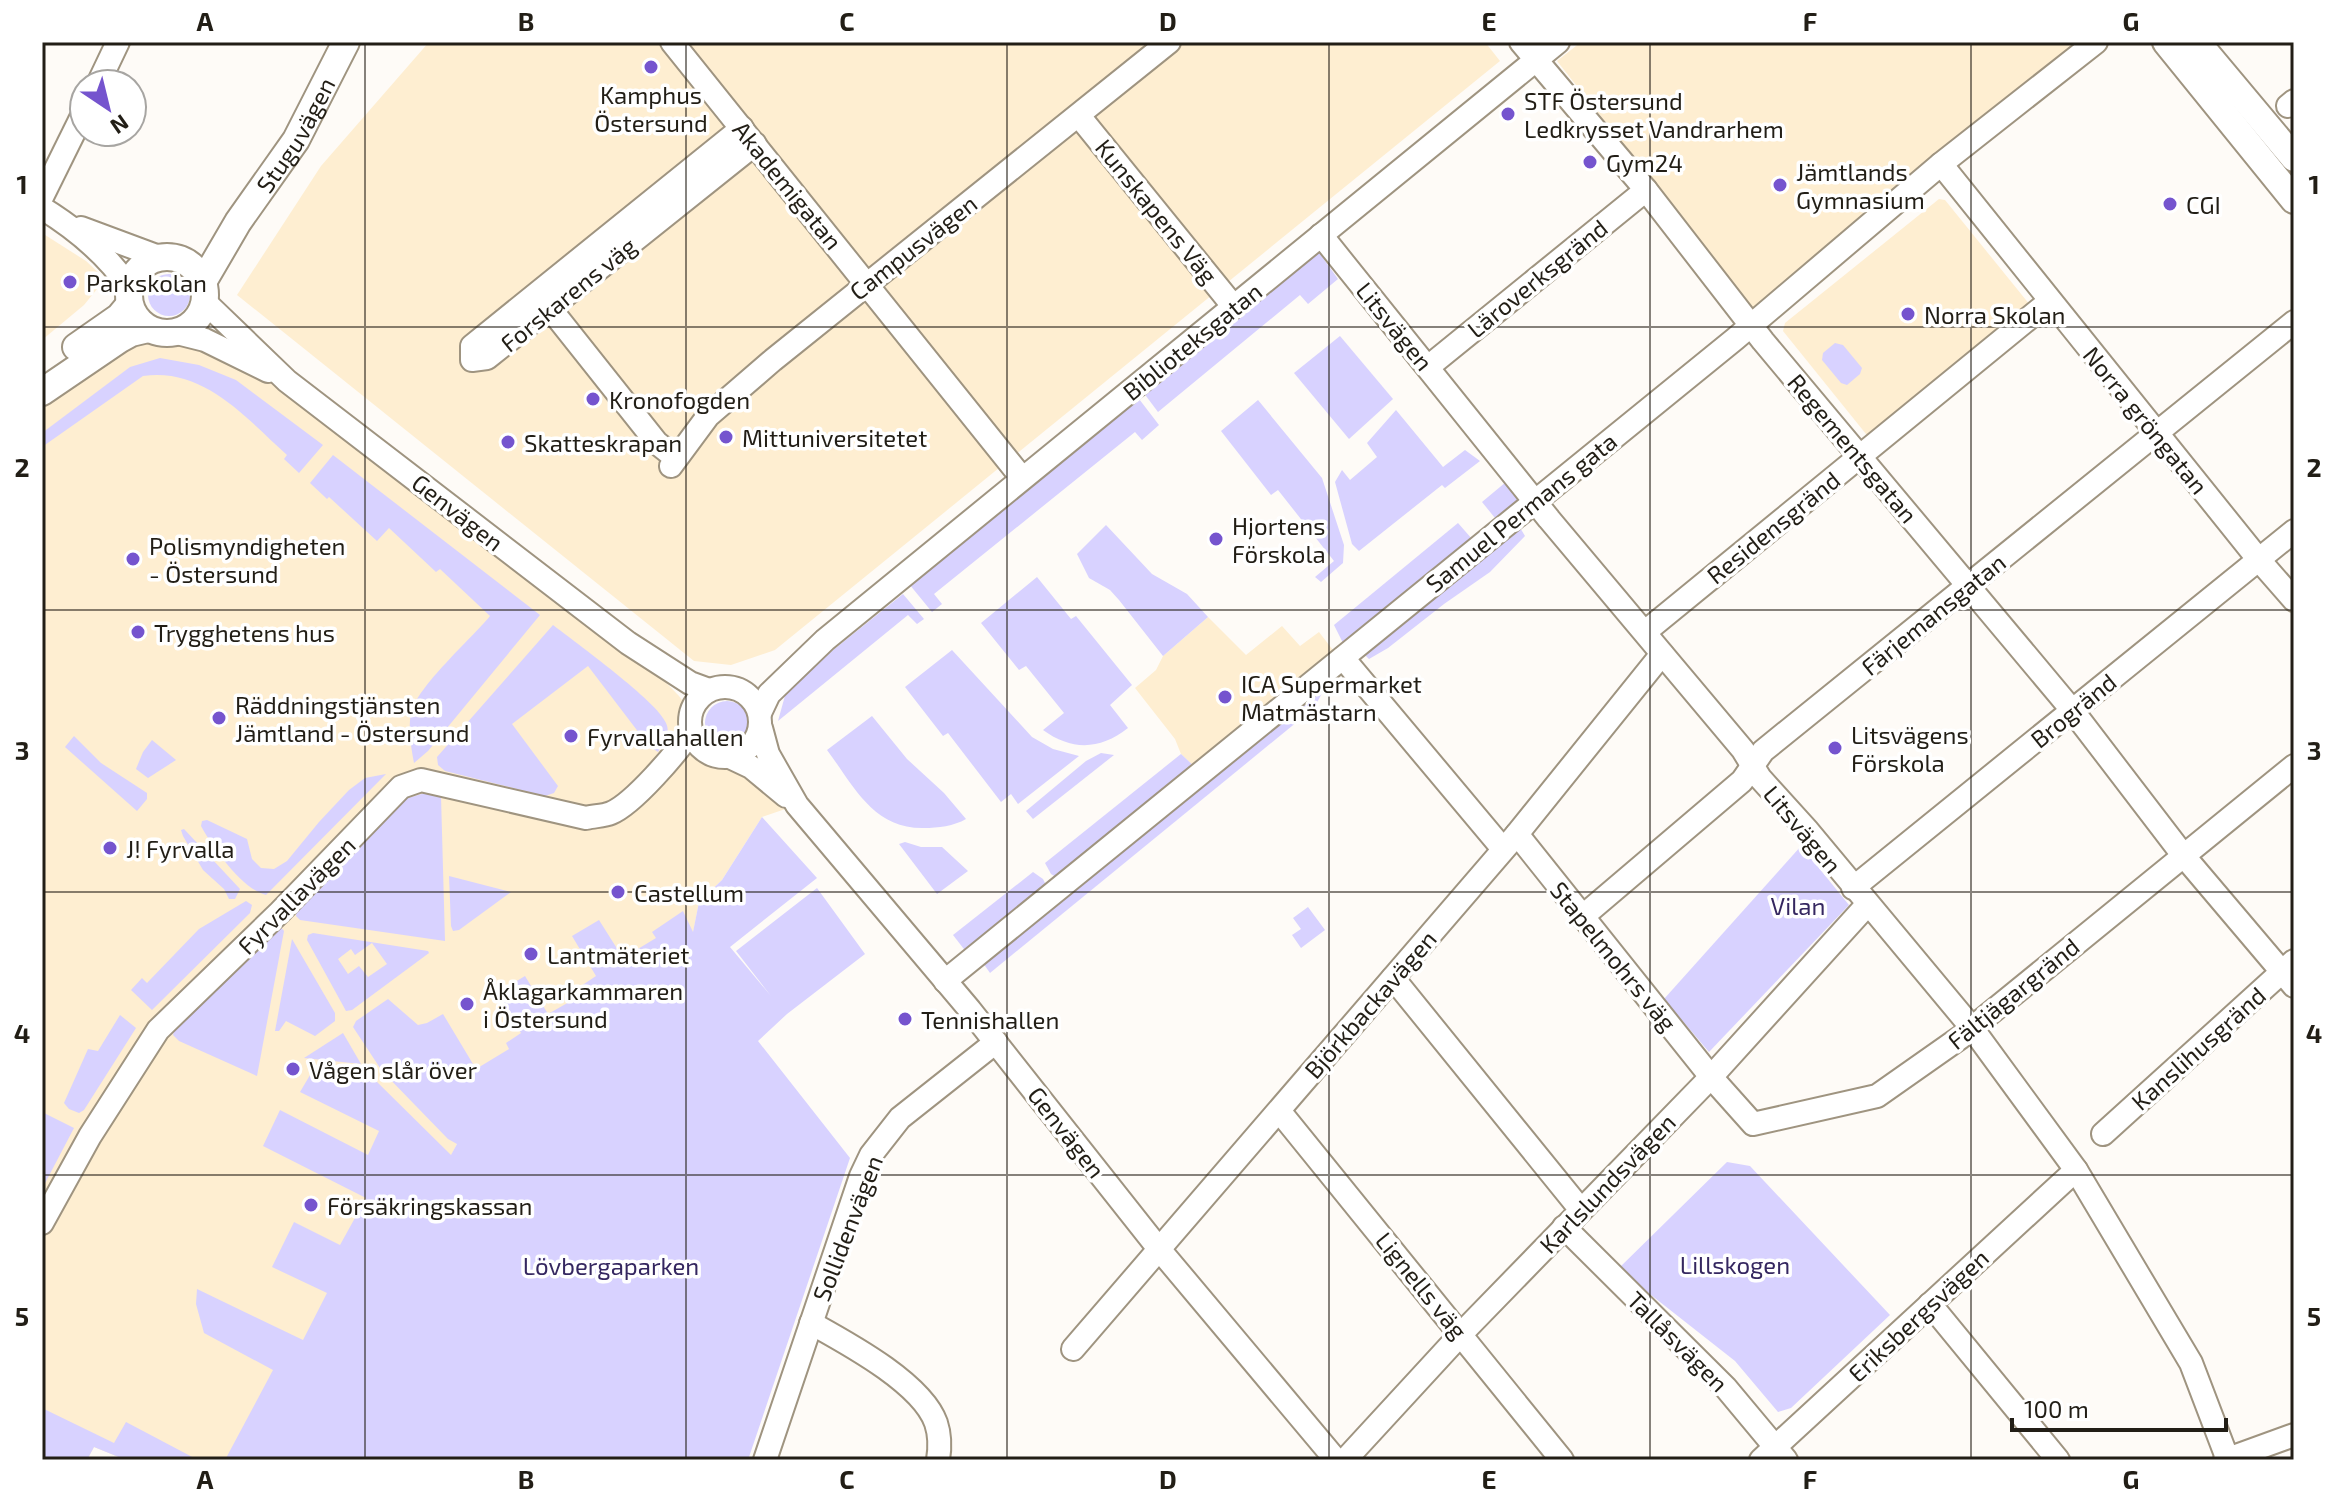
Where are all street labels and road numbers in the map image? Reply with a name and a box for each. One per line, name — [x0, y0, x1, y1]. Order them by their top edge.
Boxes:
street label: Stuguvägen — [249, 72, 340, 198]
street label: Akademigatan — [727, 115, 849, 255]
street label: Kunskapens Väg — [1090, 133, 1224, 289]
street label: Campusvägen — [844, 188, 982, 306]
street label: Läroverksgränd — [1461, 213, 1613, 343]
street label: Forskarens väg — [494, 231, 642, 357]
street label: Biblioteksgatan — [1117, 276, 1267, 406]
street label: Litsvägen — [1351, 276, 1439, 376]
street label: Norra gröngatan — [2078, 340, 2214, 500]
street label: Regementsgatan — [1782, 368, 1924, 528]
street label: Samuel Permans gata — [1420, 426, 1622, 598]
street label: Residensgränd — [1701, 465, 1845, 589]
street label: Genvägen — [407, 467, 509, 557]
street label: Färjemansgatan — [1855, 547, 2011, 681]
street label: Brogränd — [2024, 667, 2122, 753]
street label: Litsvägen — [1758, 779, 1848, 879]
street label: Fyrvallavägen — [231, 830, 361, 960]
street label: Stapelmohrs väg — [1545, 875, 1683, 1037]
street label: Björkbackavägen — [1298, 924, 1442, 1084]
street label: Fältjägargränd — [1941, 931, 2085, 1055]
street label: Kanslihusgränd — [2125, 980, 2271, 1116]
street label: Genvägen — [1022, 1081, 1112, 1183]
street label: Karlslundsvägen — [1533, 1107, 1681, 1259]
street label: Sollidenvägen — [806, 1151, 888, 1305]
street label: Lignells väg — [1370, 1226, 1474, 1344]
street label: Eriksbergsvägen — [1842, 1243, 1994, 1387]
street label: Tallåsvägen — [1622, 1285, 1734, 1397]

